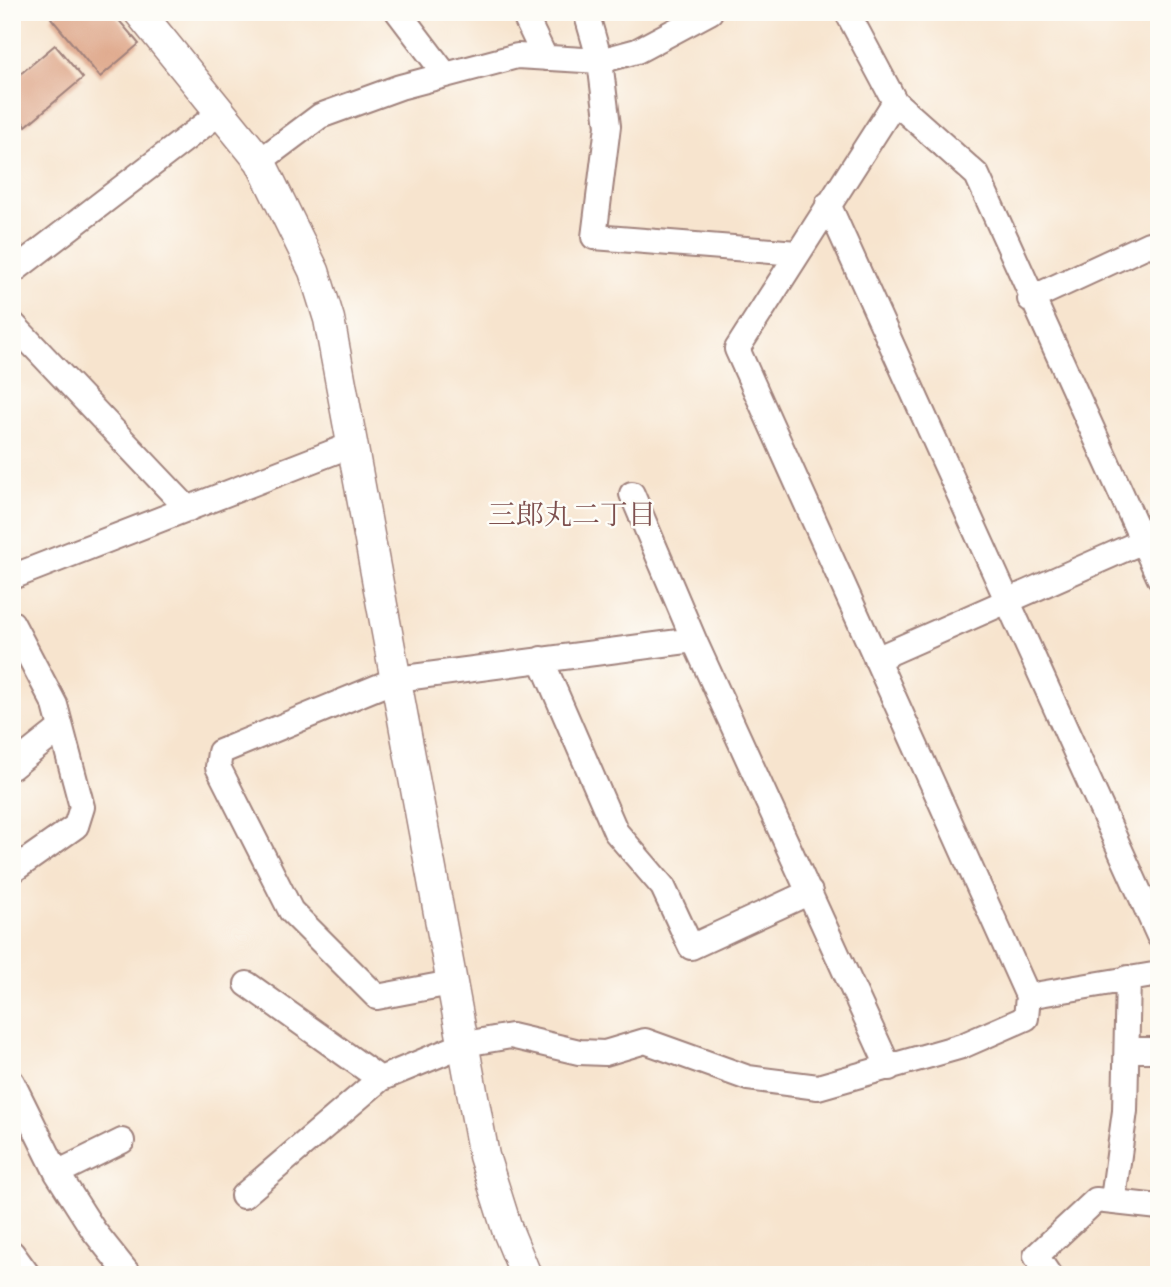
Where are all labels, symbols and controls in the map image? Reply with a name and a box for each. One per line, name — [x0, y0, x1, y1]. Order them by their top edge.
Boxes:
district label: 三郎丸二丁目 — [488, 498, 656, 533]

